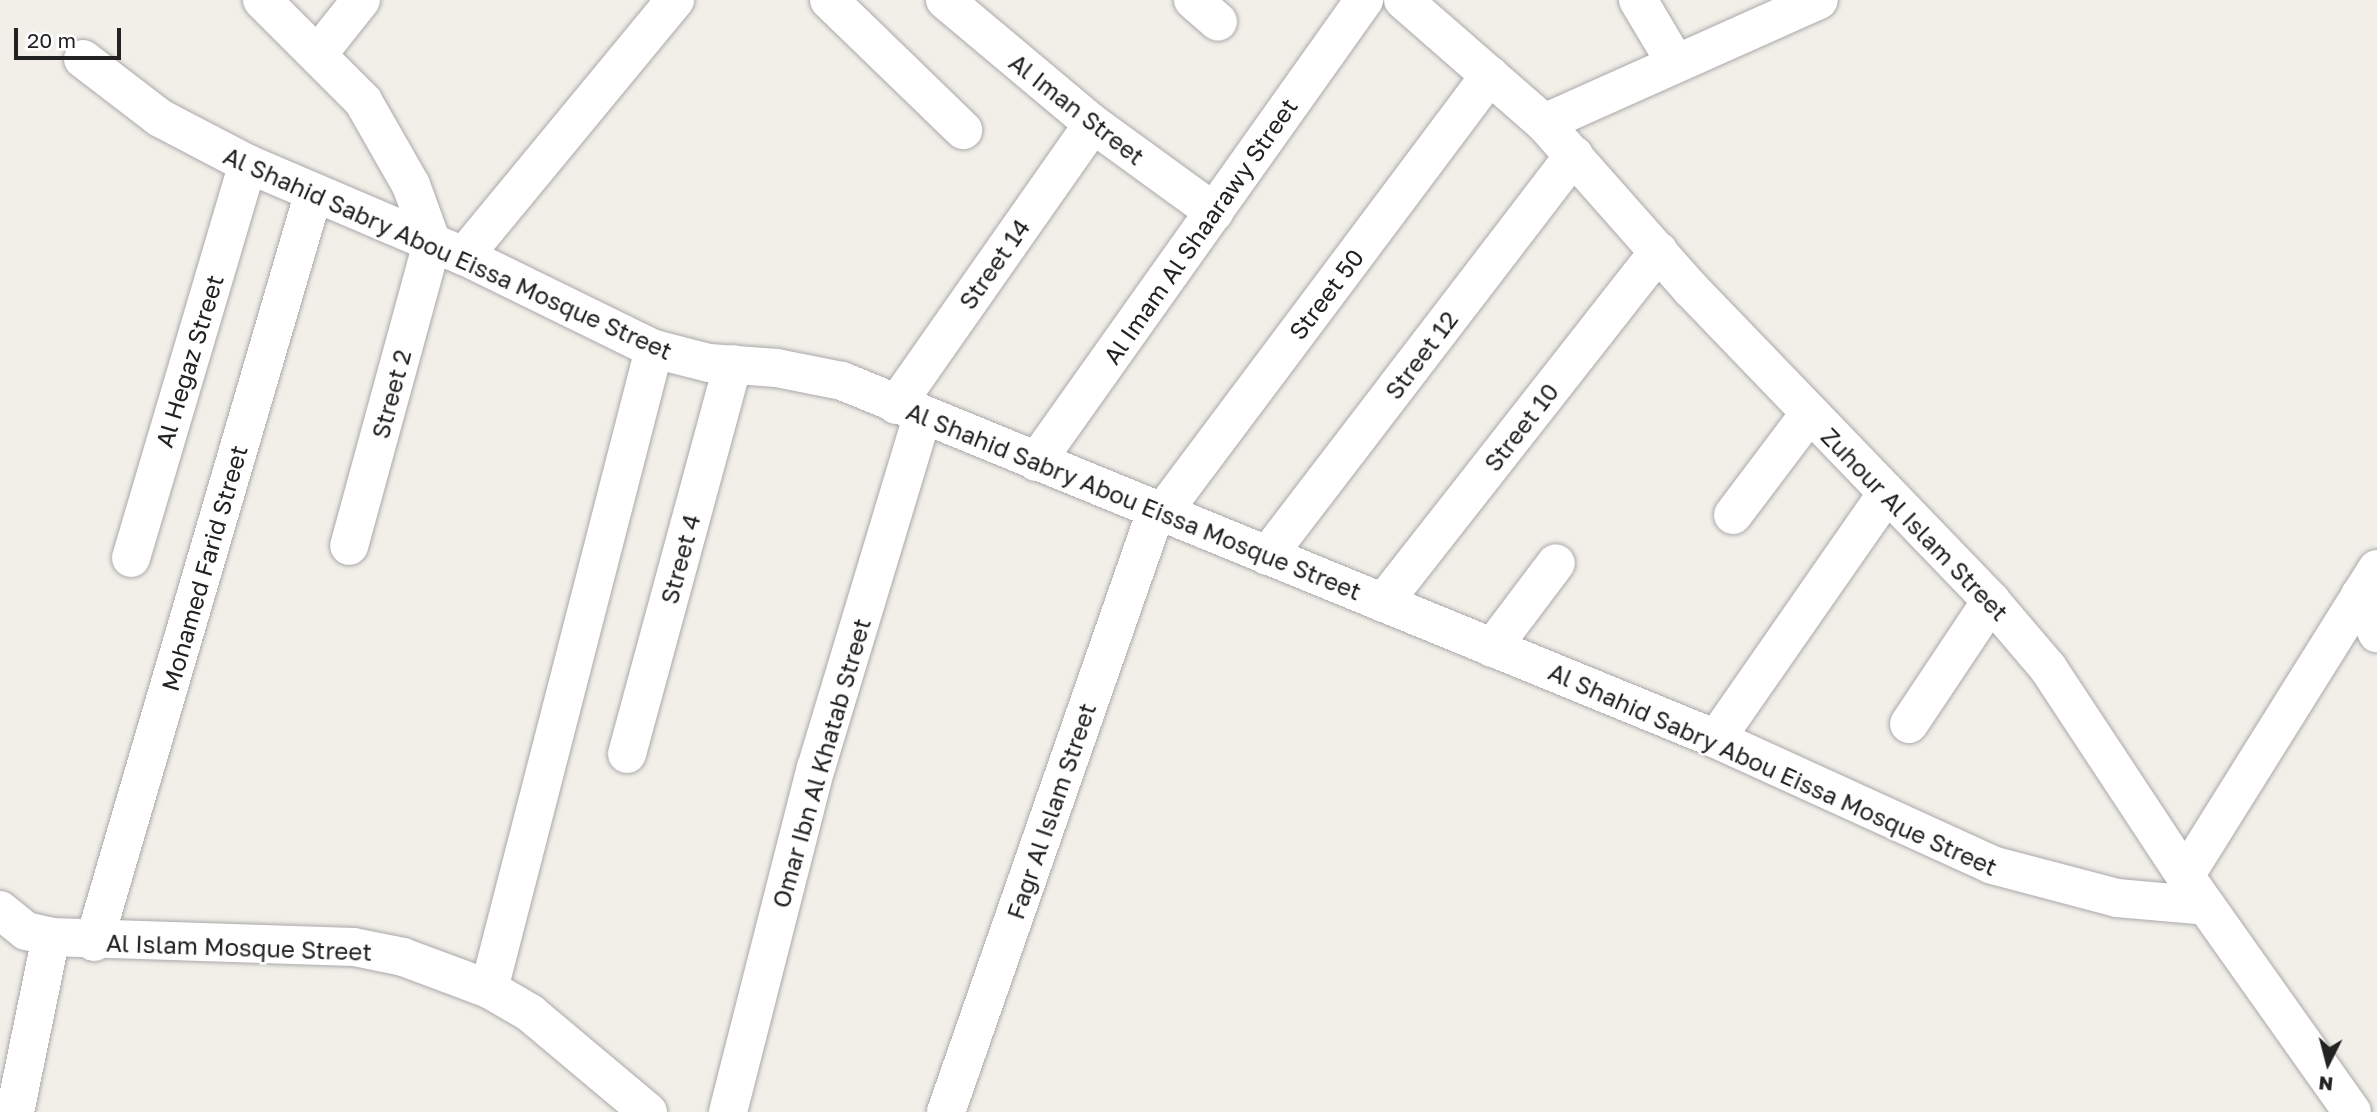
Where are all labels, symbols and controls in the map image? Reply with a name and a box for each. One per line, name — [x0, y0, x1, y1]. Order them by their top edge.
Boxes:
scale bar — [18, 14, 124, 58]
text: 20 m — [27, 27, 76, 53]
street label: Al Iman Street — [1004, 47, 1150, 171]
street label: Al Imam Al Shaarawy Street — [1097, 92, 1303, 370]
street label: Al Shahid Sabry Abou Eissa Mosque Street — [219, 141, 677, 365]
street label: Street 14 — [953, 213, 1035, 315]
street label: Street 50 — [1283, 243, 1369, 345]
street label: Al Hegaz Street — [149, 271, 229, 451]
street label: Street 12 — [1379, 305, 1463, 405]
street label: Street 2 — [365, 346, 417, 442]
street label: Street 10 — [1478, 377, 1564, 477]
street label: Al Shahid Sabry Abou Eissa Mosque Street — [902, 396, 1366, 606]
street label: Zuhour Al Islam Street — [1816, 422, 2014, 626]
street label: Mohamed Farid Street — [155, 442, 253, 694]
street label: Street 4 — [654, 511, 706, 607]
street label: Omar Ibn Al Khatab Street — [766, 615, 876, 911]
street label: Al Shahid Sabry Abou Eissa Mosque Street — [1544, 657, 2002, 881]
street label: Fagr Al Islam Street — [1001, 699, 1101, 923]
street label: Al Islam Mosque Street — [106, 928, 372, 966]
north arrow — [2293, 1028, 2363, 1098]
text: N — [2317, 1072, 2334, 1097]

